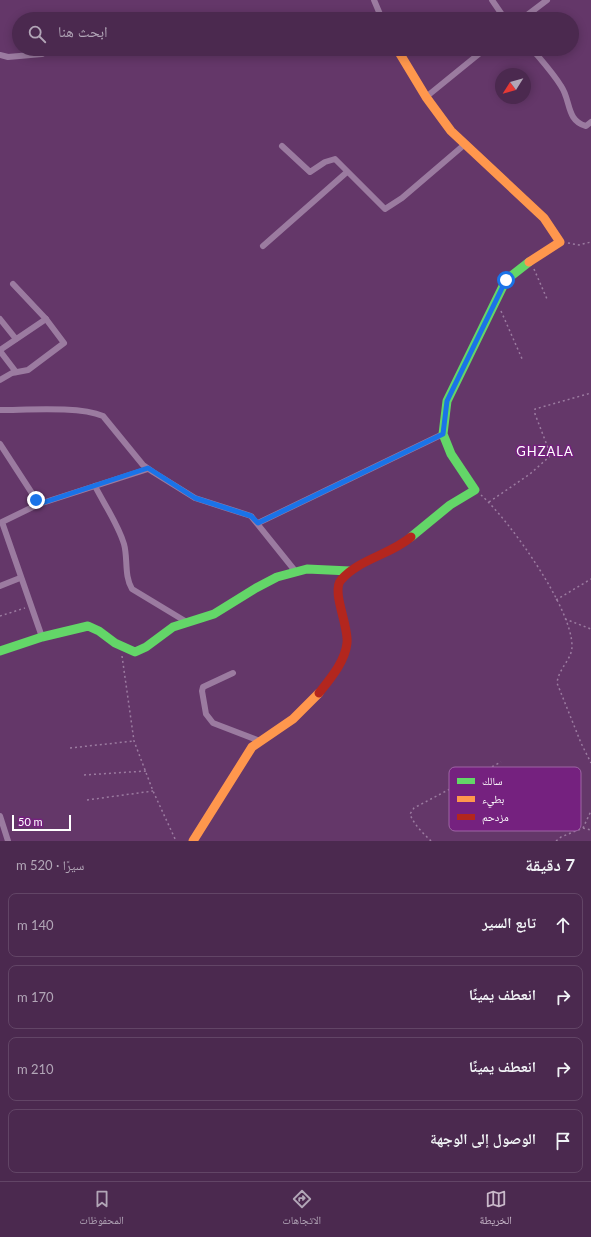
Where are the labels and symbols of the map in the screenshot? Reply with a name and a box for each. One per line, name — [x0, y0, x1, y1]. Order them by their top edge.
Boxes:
north arrow — [495, 68, 531, 104]
route start — [497, 271, 515, 289]
district label: GHZALA — [516, 443, 574, 459]
route end — [27, 491, 45, 509]
legend — [449, 767, 581, 831]
text: سالك — [482, 774, 502, 787]
text: بطيء — [482, 792, 504, 808]
text: مزدحم — [482, 810, 509, 825]
scale bar — [12, 813, 71, 832]

